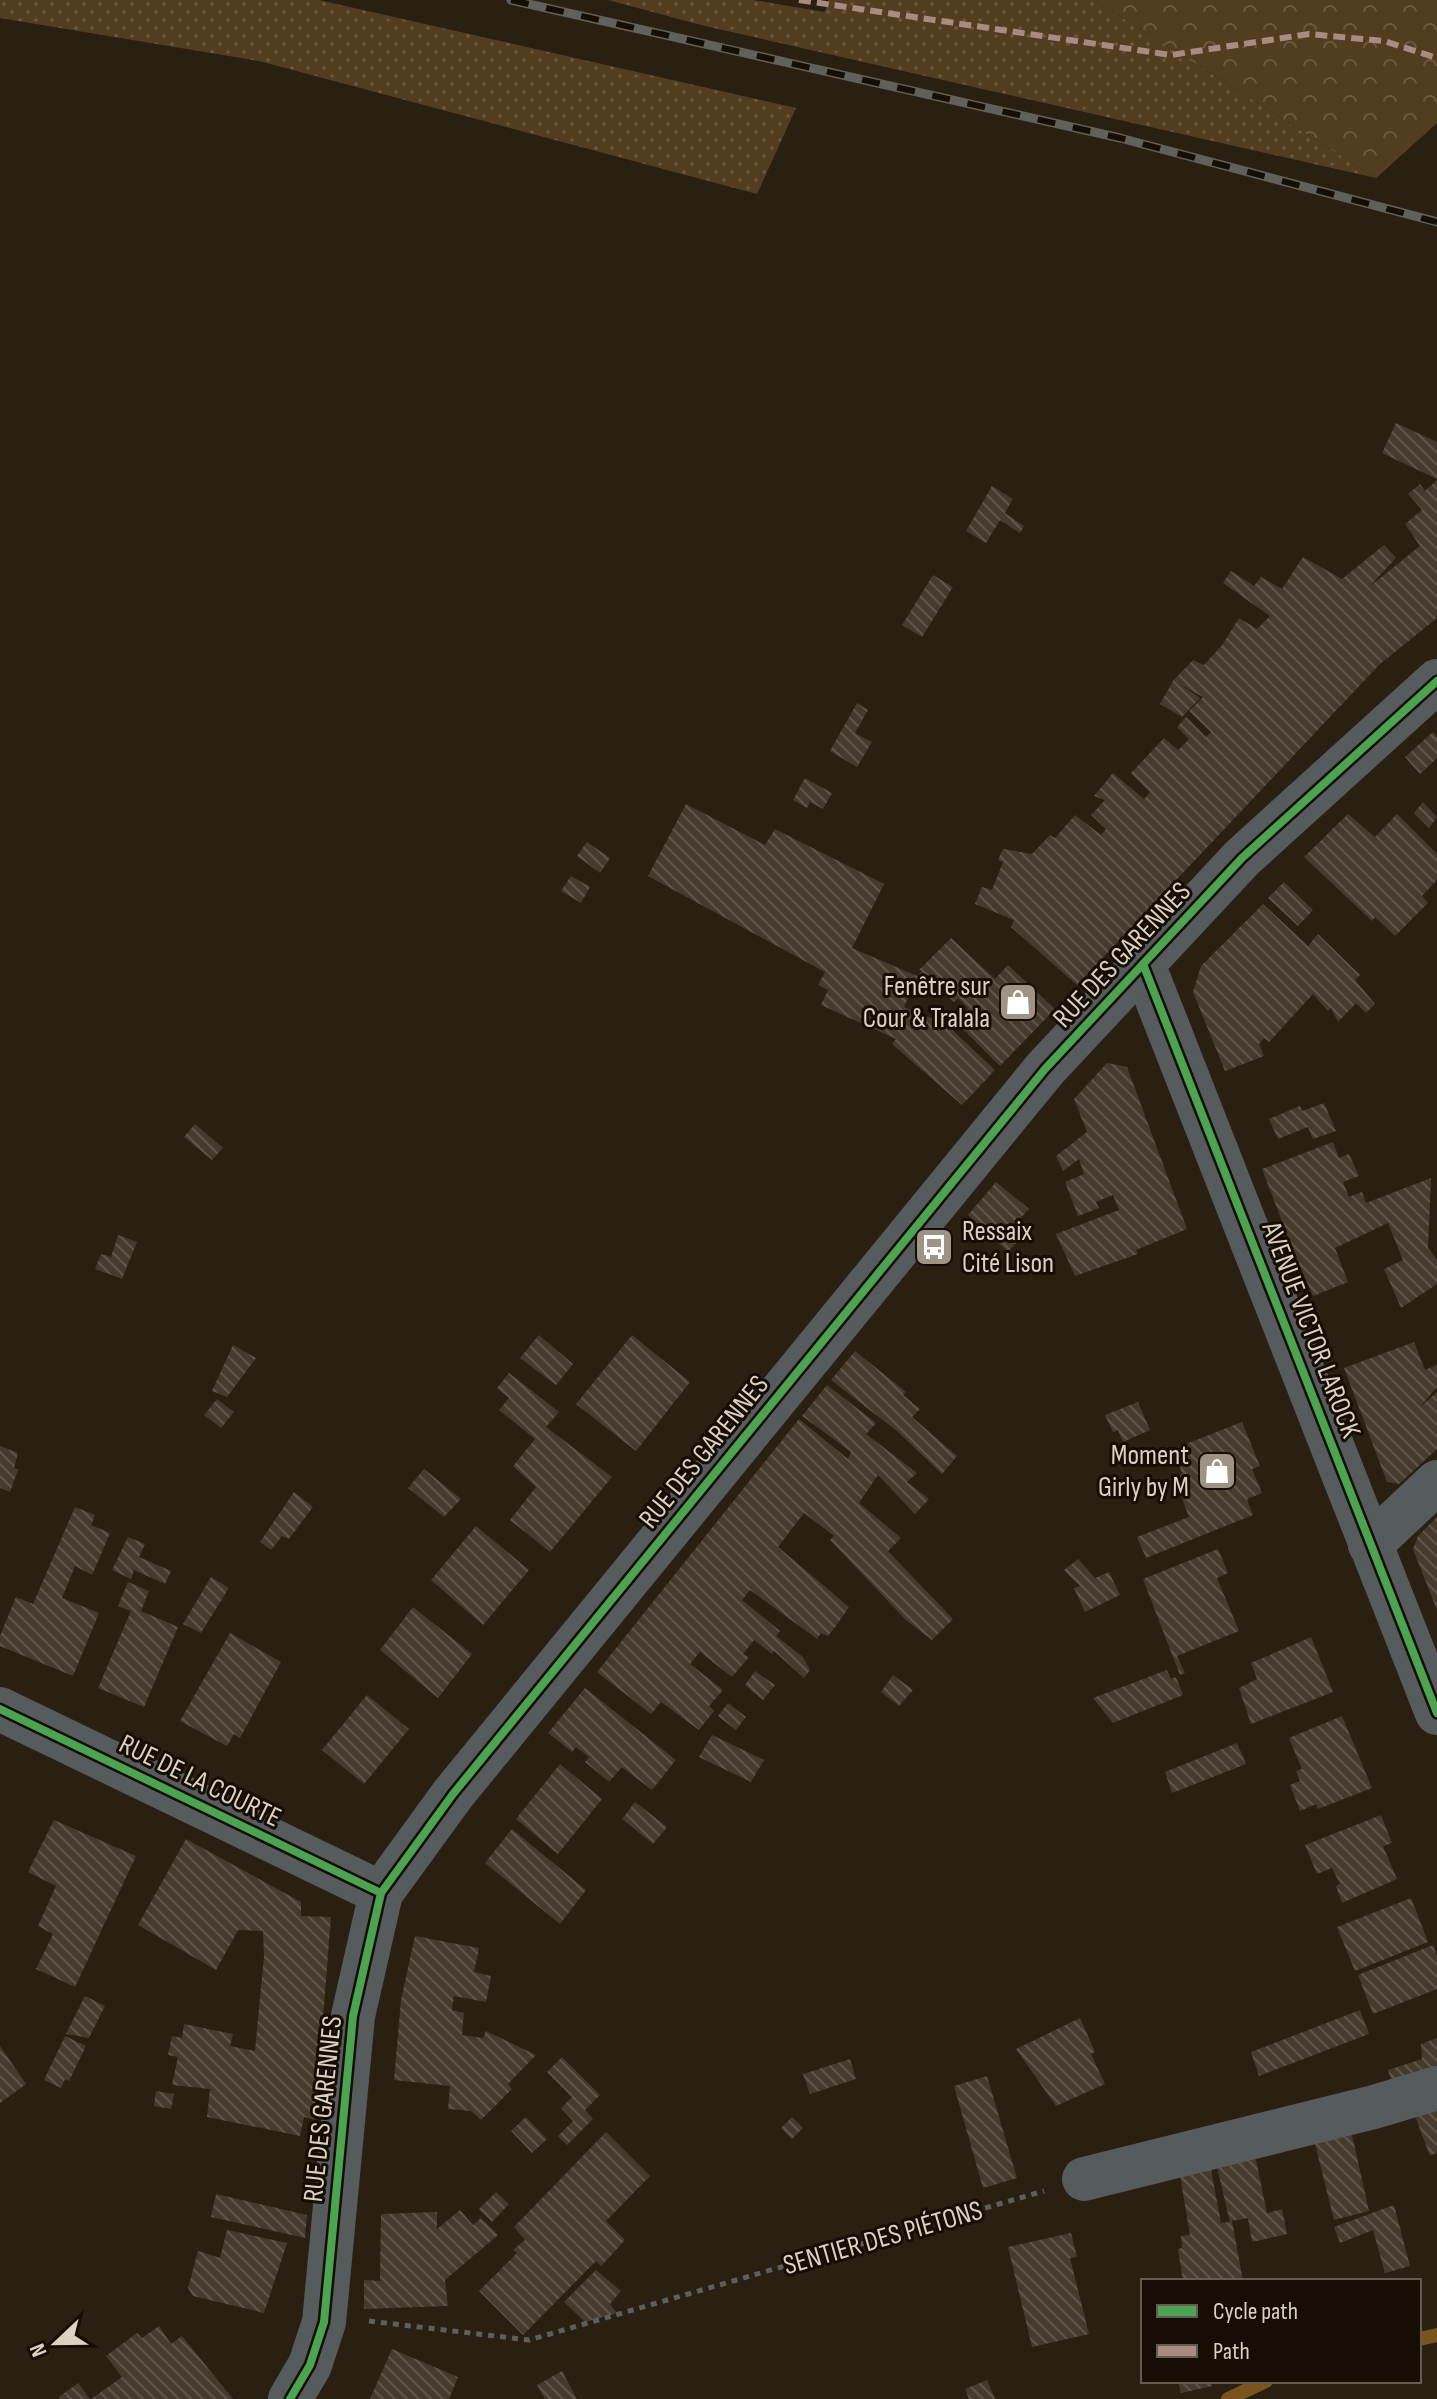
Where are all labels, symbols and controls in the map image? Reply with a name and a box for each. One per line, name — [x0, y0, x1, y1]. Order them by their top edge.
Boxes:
street label: RUE DES GARENNES — [1046, 875, 1198, 1035]
place label: Fenêtre sur Cour & Tralala — [863, 970, 990, 1035]
shop icon: Fenêtre sur Cour & Tralala — [997, 981, 1039, 1023]
place label: Ressaix Cité Lison — [962, 1215, 1054, 1280]
street label: AVENUE VICTOR LAROCK — [1254, 1216, 1367, 1443]
bus stop icon: Ressaix Cité Lison — [913, 1226, 955, 1268]
street label: RUE DES GARENNES — [632, 1369, 776, 1535]
place label: Moment Girly by M — [1098, 1439, 1189, 1504]
shop icon: Moment Girly by M — [1196, 1450, 1238, 1492]
street label: RUE DE LA COURTE — [114, 1728, 286, 1834]
street label: RUE DES GARENNES — [297, 2014, 349, 2204]
street label: SENTIER DES PIÉTONS — [780, 2194, 986, 2282]
legend — [1141, 2279, 1421, 2383]
text: Cycle path — [1213, 2297, 1298, 2326]
north arrow — [16, 2303, 96, 2383]
text: Path — [1213, 2337, 1250, 2366]
text: N — [24, 2339, 54, 2360]

